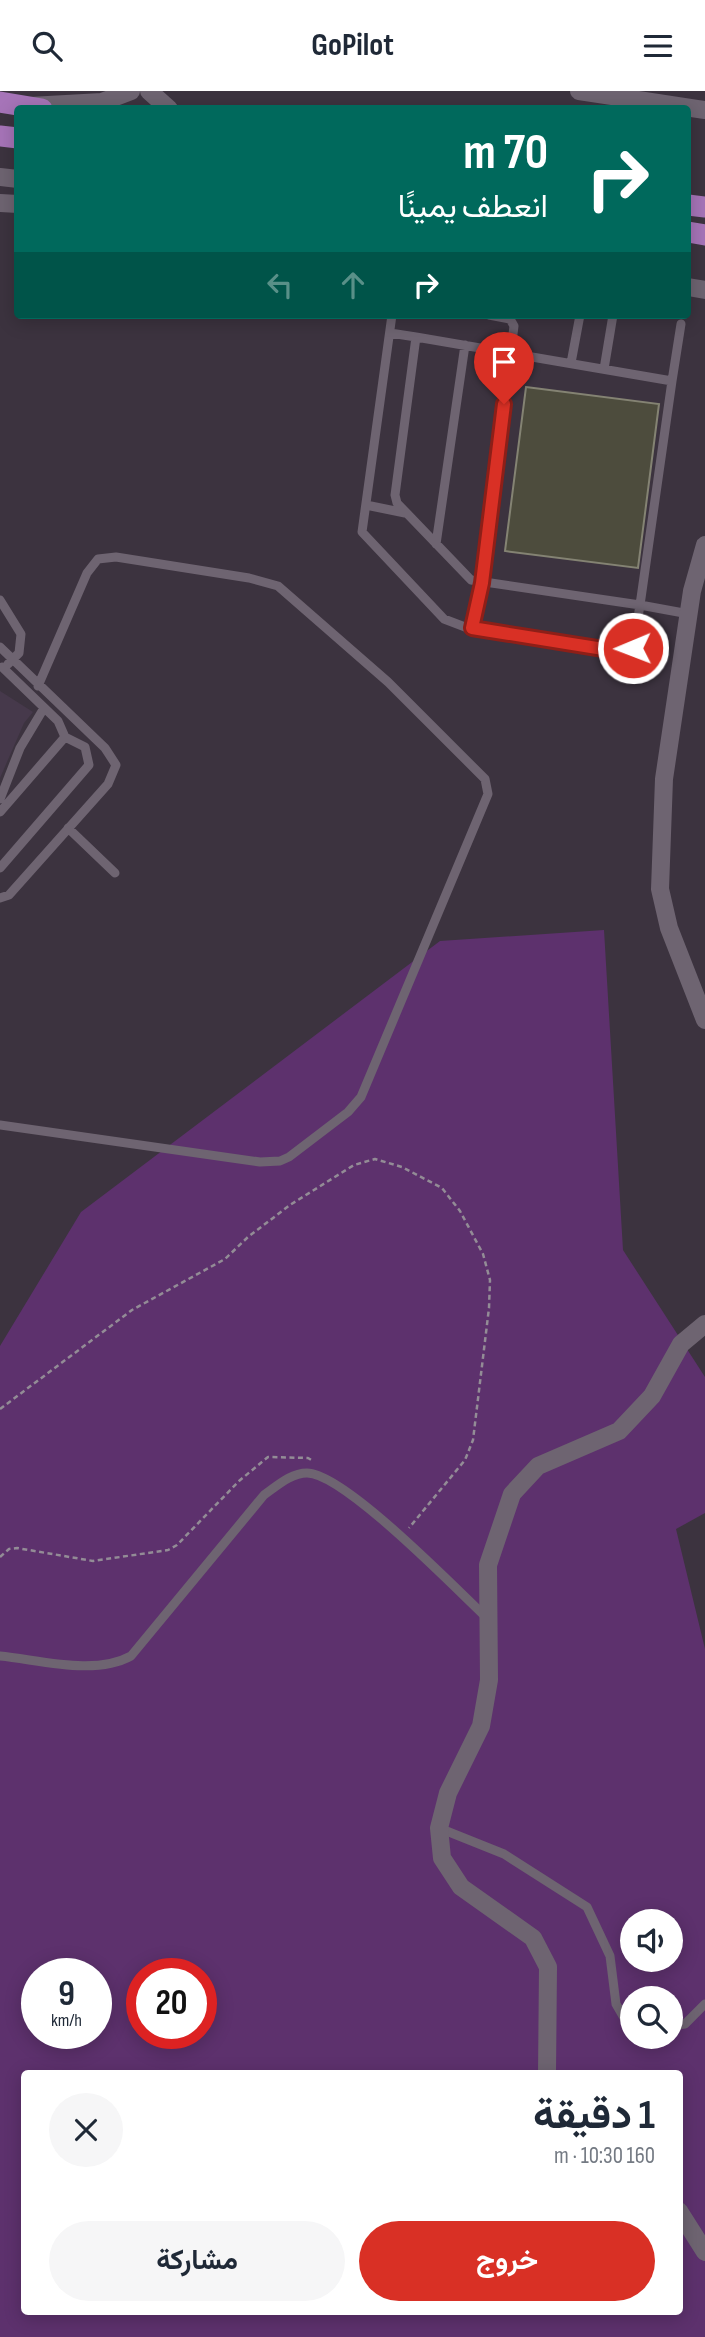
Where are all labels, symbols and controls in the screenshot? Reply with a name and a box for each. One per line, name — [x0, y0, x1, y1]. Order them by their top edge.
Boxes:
text: GoPilot — [311, 26, 394, 65]
icon: search — [28, 27, 66, 65]
icon: menu — [639, 27, 677, 65]
text: 70 m — [463, 124, 548, 183]
icon: right — [572, 133, 663, 224]
text: انعطف يمينًا — [398, 188, 548, 227]
icon: left — [261, 266, 299, 304]
icon: ahead — [334, 266, 372, 304]
icon: right — [407, 266, 445, 304]
pin — [474, 332, 534, 404]
icon: arrive — [485, 343, 523, 381]
position arrow — [596, 611, 670, 685]
map controls — [620, 1909, 683, 2049]
button: sound — [620, 1909, 683, 1972]
speed limit sign: 20 — [126, 1958, 217, 2049]
text: 9 — [58, 1973, 75, 2016]
button: search — [620, 1986, 683, 2049]
text: km/h — [51, 2010, 82, 2031]
text: 1 دقيقة — [533, 2090, 655, 2141]
button: close — [49, 2093, 123, 2167]
text: 160 m · 10:30 — [554, 2142, 655, 2170]
button: مشاركة — [49, 2221, 345, 2301]
button: خروج — [359, 2221, 655, 2301]

